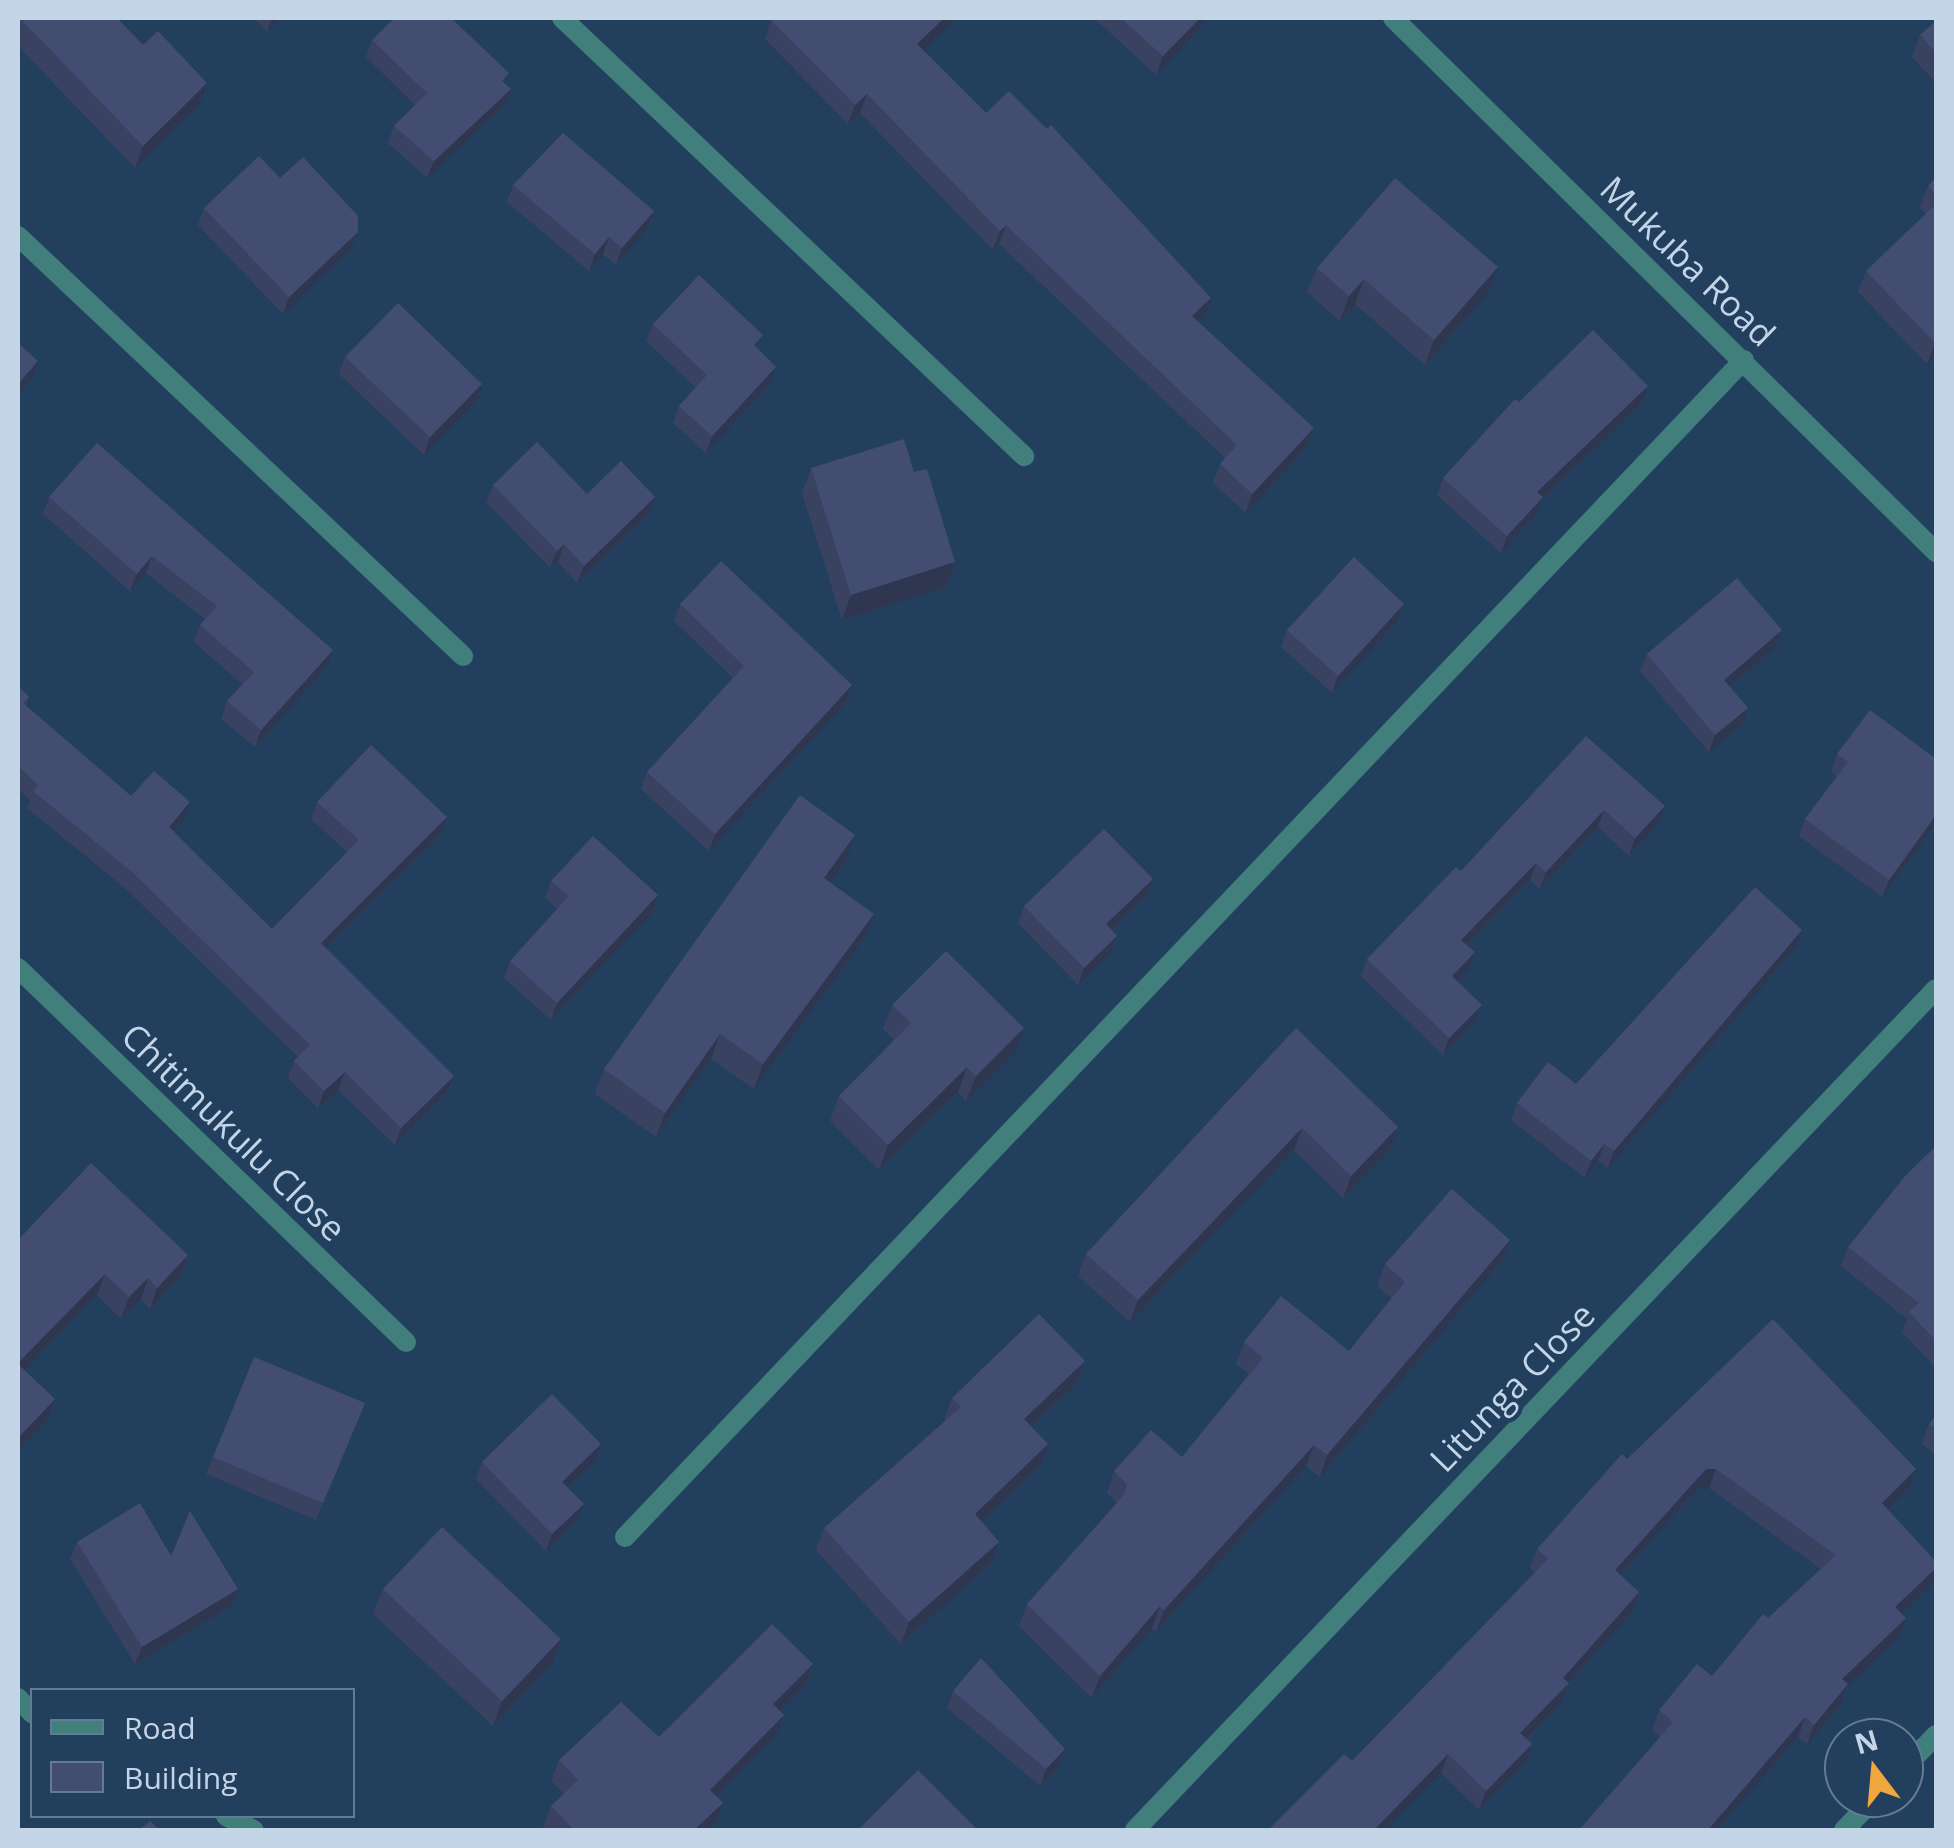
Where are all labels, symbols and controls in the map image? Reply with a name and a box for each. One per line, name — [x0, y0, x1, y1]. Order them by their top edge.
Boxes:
street label: Mukuba Road — [1592, 167, 1784, 355]
street label: Chitimukulu Close — [113, 1014, 355, 1250]
street label: Litunga Close — [1421, 1294, 1603, 1480]
legend — [30, 1688, 355, 1818]
text: Road — [124, 1707, 196, 1748]
north arrow — [1824, 1718, 1924, 1818]
text: N — [1850, 1720, 1882, 1762]
text: Building — [124, 1757, 238, 1798]

